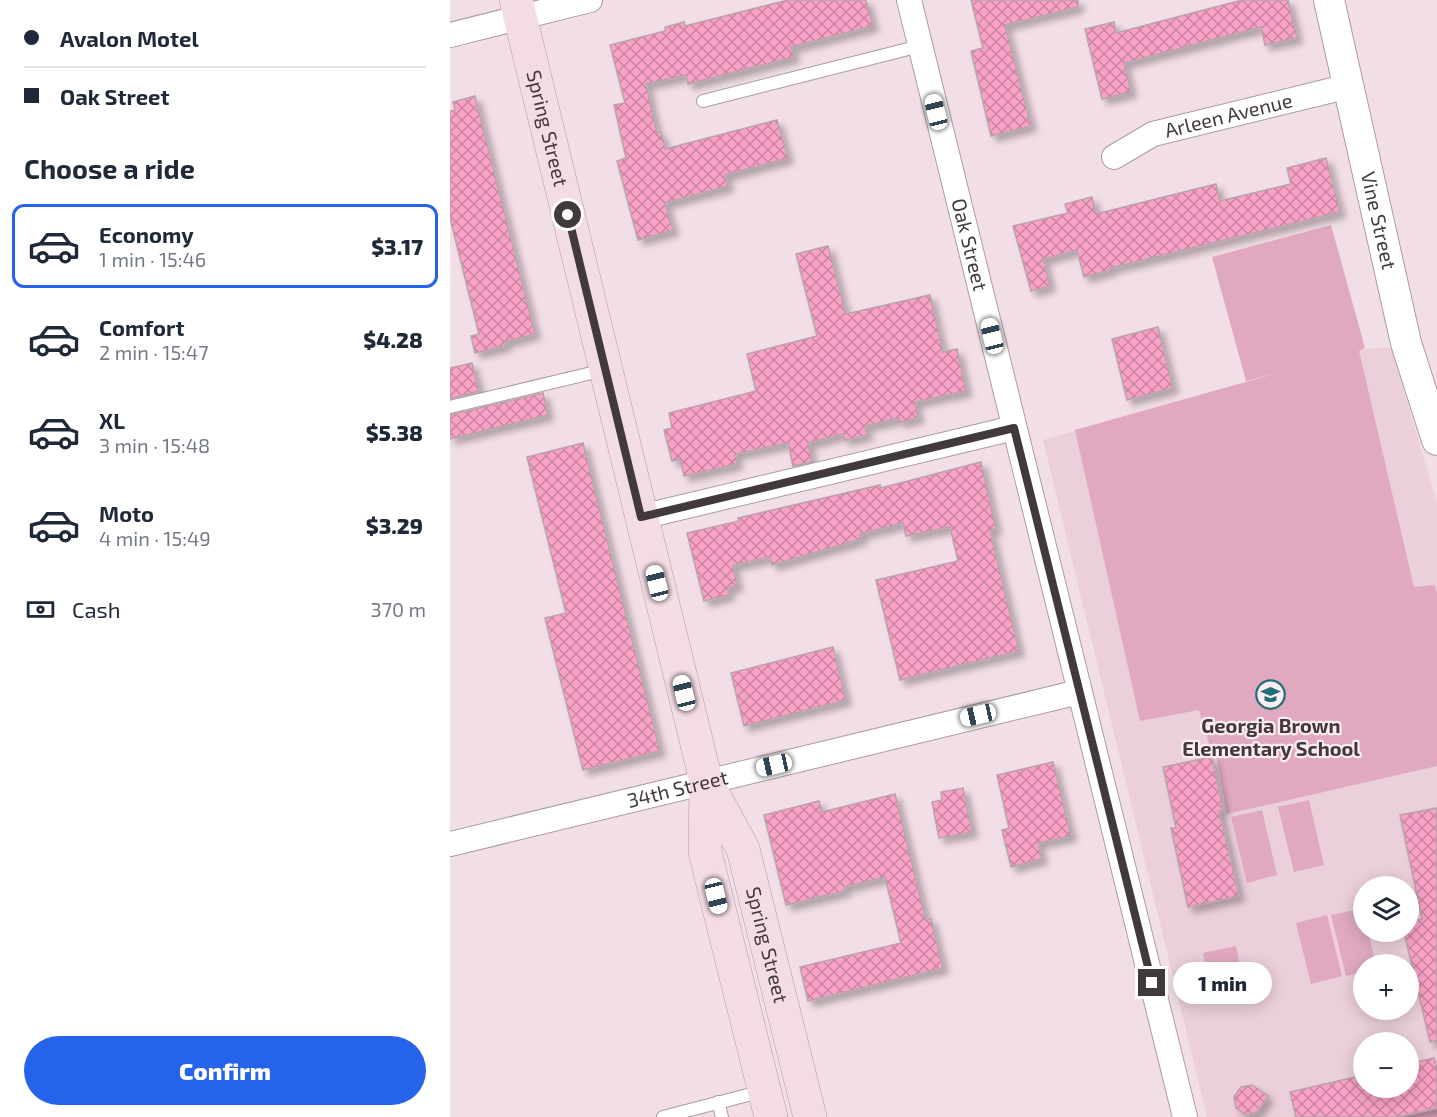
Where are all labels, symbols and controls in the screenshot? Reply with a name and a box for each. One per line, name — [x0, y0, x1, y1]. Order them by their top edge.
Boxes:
text: Avalon Motel — [60, 25, 199, 51]
street label: Spring Street — [522, 68, 574, 189]
text: Oak Street — [60, 83, 170, 109]
street label: Arleen Avenue — [1162, 87, 1295, 142]
car — [923, 92, 949, 132]
text: Choose a ride — [24, 152, 195, 184]
street label: Vine Street — [1357, 169, 1402, 272]
street label: Oak Street — [947, 196, 993, 293]
route start — [554, 201, 581, 228]
icon: car — [27, 219, 81, 273]
text: Economy — [99, 221, 194, 247]
text: $3.17 — [371, 233, 423, 259]
text: 1 min · 15:46 — [99, 247, 206, 271]
icon: car — [27, 312, 81, 366]
text: Comfort — [99, 314, 184, 340]
car — [979, 316, 1005, 356]
text: $4.28 — [363, 326, 423, 352]
text: 2 min · 15:47 — [99, 340, 208, 364]
icon: car — [27, 405, 81, 459]
text: XL — [99, 407, 125, 433]
text: $5.38 — [366, 419, 423, 445]
text: 3 min · 15:48 — [99, 433, 210, 457]
icon: car — [27, 498, 81, 552]
text: Moto — [99, 500, 154, 526]
text: $3.29 — [366, 512, 423, 538]
text: 4 min · 15:49 — [99, 526, 211, 550]
car — [644, 563, 670, 603]
icon: cash — [24, 593, 57, 626]
text: Cash — [72, 596, 121, 622]
text: 370 m — [371, 597, 426, 621]
car — [671, 673, 697, 713]
school or university icon: Georgia Brown Elementary School — [1255, 679, 1287, 711]
car — [958, 702, 998, 728]
place label: Georgia Brown Elementary School — [1182, 713, 1360, 761]
car — [754, 752, 794, 778]
street label: 34th Street — [624, 764, 730, 812]
car — [703, 876, 729, 916]
map controls — [1353, 876, 1419, 1098]
button: layers — [1353, 876, 1419, 942]
street label: Spring Street — [742, 884, 794, 1005]
button: + — [1353, 954, 1419, 1020]
callout: 1 min — [1173, 962, 1272, 1004]
route end — [1138, 969, 1165, 996]
text: 1 min — [1198, 971, 1247, 995]
button: − — [1353, 1032, 1419, 1098]
button: Confirm — [24, 1036, 426, 1105]

